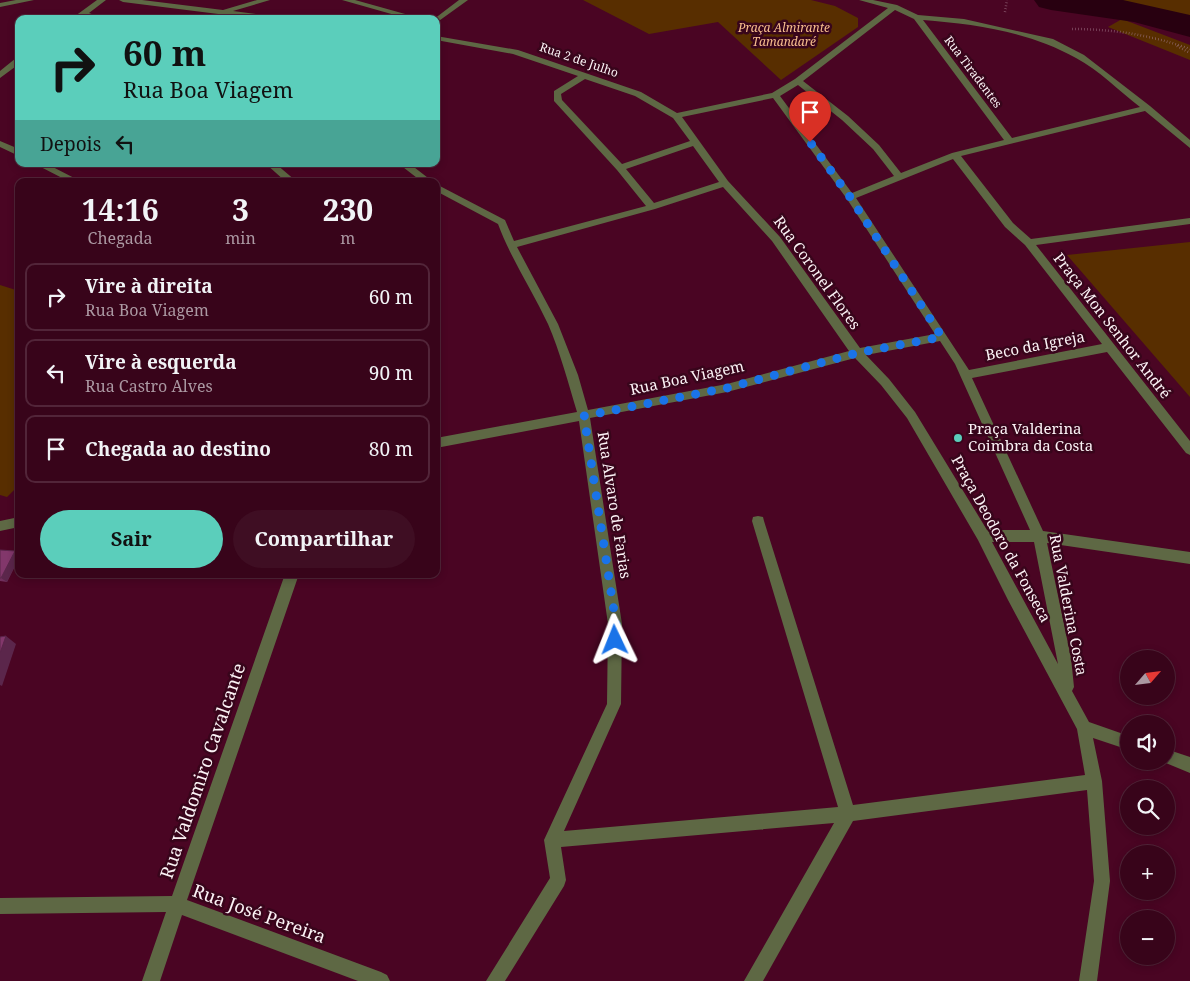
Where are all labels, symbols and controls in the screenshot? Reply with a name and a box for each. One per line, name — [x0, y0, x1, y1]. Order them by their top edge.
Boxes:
park label: Praça Almirante Tamandaré — [737, 19, 830, 50]
text: 60 m — [123, 29, 206, 76]
street label: Rua Tiradentes — [941, 32, 1006, 111]
icon: right — [40, 35, 105, 100]
street label: Rua 2 de Julho — [537, 38, 621, 81]
text: Rua Boa Viagem — [123, 74, 293, 104]
pin — [789, 91, 831, 142]
icon: arrive — [796, 98, 824, 126]
icon: left — [111, 130, 139, 158]
text: Depois — [40, 131, 101, 157]
text: 14:16 — [82, 189, 159, 230]
text: 3 — [232, 189, 249, 230]
text: 230 — [322, 189, 373, 230]
street label: Rua Coronel Flores — [770, 212, 866, 333]
text: Chegada — [88, 227, 153, 249]
text: min — [225, 227, 256, 249]
text: m — [340, 227, 355, 249]
street label: Praça Mon Senhor André — [1050, 248, 1176, 402]
text: Vire à direita — [85, 273, 213, 299]
icon: right — [42, 283, 70, 311]
text: 60 m — [369, 284, 413, 310]
text: Rua Boa Viagem — [85, 299, 209, 321]
street label: Beco da Igreja — [983, 326, 1086, 364]
text: Vire à esquerda — [85, 349, 237, 375]
street label: Rua Boa Viagem — [628, 355, 746, 399]
icon: left — [42, 359, 70, 387]
text: 90 m — [369, 360, 413, 386]
text: Rua Castro Alves — [85, 375, 213, 397]
place label: Praça Valderina Coimbra da Costa — [968, 418, 1093, 455]
street label: Rua Alvaro de Farias — [593, 430, 637, 580]
marker: Praça Valderina Coimbra da Costa — [952, 432, 964, 444]
icon: arrive — [42, 435, 70, 463]
text: Chegada ao destino — [85, 436, 271, 462]
text: 80 m — [369, 436, 413, 462]
street label: Praça Deodoro da Fonseca — [948, 452, 1056, 626]
button: Sair — [40, 510, 223, 568]
button: Compartilhar — [233, 510, 415, 568]
street label: Rua Valderina Costa — [1045, 532, 1092, 677]
position arrow — [588, 613, 640, 665]
north arrow — [1120, 650, 1175, 705]
map controls — [1120, 650, 1175, 965]
street label: Rua Valdomiro Cavalcante — [154, 660, 250, 882]
button: sound — [1120, 715, 1175, 770]
button: search — [1120, 780, 1175, 835]
button: + — [1120, 845, 1175, 900]
street label: Rua José Pereira — [189, 878, 329, 948]
button: − — [1120, 910, 1175, 965]

